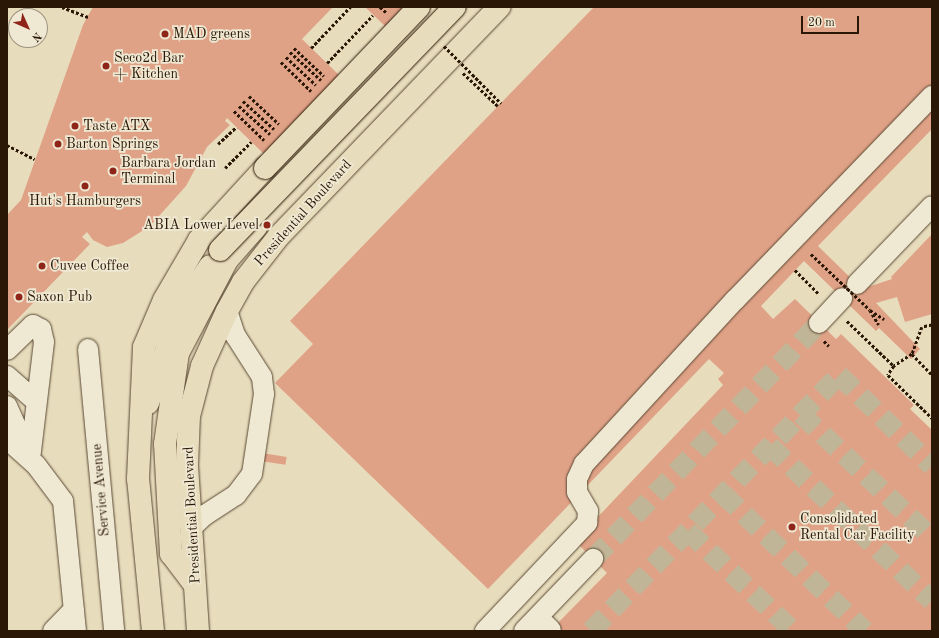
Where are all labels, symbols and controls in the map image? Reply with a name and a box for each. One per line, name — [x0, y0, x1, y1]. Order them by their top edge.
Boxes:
north arrow — [8, 8, 48, 48]
scale bar — [803, 8, 861, 34]
text: 20 m — [808, 17, 835, 29]
place label: MAD greens — [173, 26, 250, 42]
text: N — [29, 29, 43, 43]
marker: MAD greens — [160, 29, 170, 39]
place label: Seco2d Bar + Kitchen — [114, 50, 184, 82]
marker: Seco2d Bar + Kitchen — [101, 61, 111, 71]
place label: Taste ATX — [83, 118, 150, 134]
marker: Taste ATX — [70, 121, 80, 131]
place label: Barton Springs — [66, 136, 158, 152]
marker: Barton Springs — [53, 139, 63, 149]
place label: Barbara Jordan Terminal — [121, 155, 216, 188]
street label: Presidential Boulevard — [251, 156, 355, 270]
marker: Barbara Jordan Terminal — [108, 166, 118, 176]
marker: Hut's Hamburgers — [80, 181, 90, 191]
place label: Hut's Hamburgers — [29, 193, 141, 209]
place label: ABIA Lower Level — [143, 217, 259, 233]
marker: ABIA Lower Level — [262, 220, 272, 230]
place label: Cuvee Coffee — [50, 258, 129, 274]
marker: Cuvee Coffee — [37, 261, 47, 271]
place label: Saxon Pub — [27, 289, 92, 305]
marker: Saxon Pub — [14, 292, 24, 302]
street label: Service Avenue — [89, 443, 113, 537]
street label: Presidential Boulevard — [180, 446, 204, 584]
place label: Consolidated Rental Car Facility — [800, 511, 915, 544]
marker: Consolidated Rental Car Facility — [787, 522, 797, 532]

